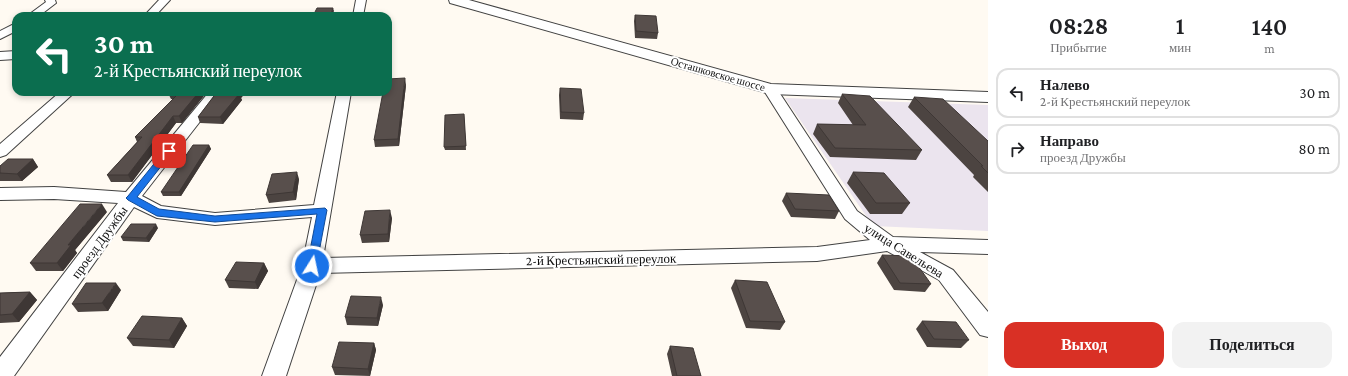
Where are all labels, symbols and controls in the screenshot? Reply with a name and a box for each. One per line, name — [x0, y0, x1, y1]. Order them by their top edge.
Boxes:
text: 08:28 — [1049, 12, 1108, 39]
text: 1 — [1176, 12, 1184, 39]
text: 140 — [1252, 13, 1287, 40]
icon: left — [28, 28, 80, 80]
text: 30 m — [94, 28, 154, 59]
text: Прибытие — [1050, 40, 1107, 55]
text: мин — [1169, 40, 1191, 55]
text: m — [1264, 41, 1275, 56]
street label: Осташковское шоссе — [669, 55, 767, 93]
text: 2-й Крестьянский переулок — [94, 61, 302, 81]
text: Налево — [1040, 77, 1090, 93]
icon: left — [1006, 82, 1028, 104]
text: 30 m — [1300, 85, 1330, 101]
text: 2-й Крестьянский переулок — [1040, 94, 1190, 109]
text: Направо — [1040, 133, 1099, 149]
pin — [152, 134, 186, 168]
icon: right — [1006, 138, 1028, 160]
icon: arrive — [158, 140, 180, 162]
text: 80 m — [1299, 141, 1330, 157]
text: проезд Дружбы — [1040, 150, 1126, 165]
street label: проезд Дружбы — [68, 203, 131, 281]
street label: улица Савельева — [861, 220, 946, 281]
position arrow — [291, 245, 333, 287]
street label: 2-й Крестьянский переулок — [526, 251, 677, 268]
button: Выход — [1004, 322, 1164, 368]
button: Поделиться — [1172, 322, 1332, 368]

